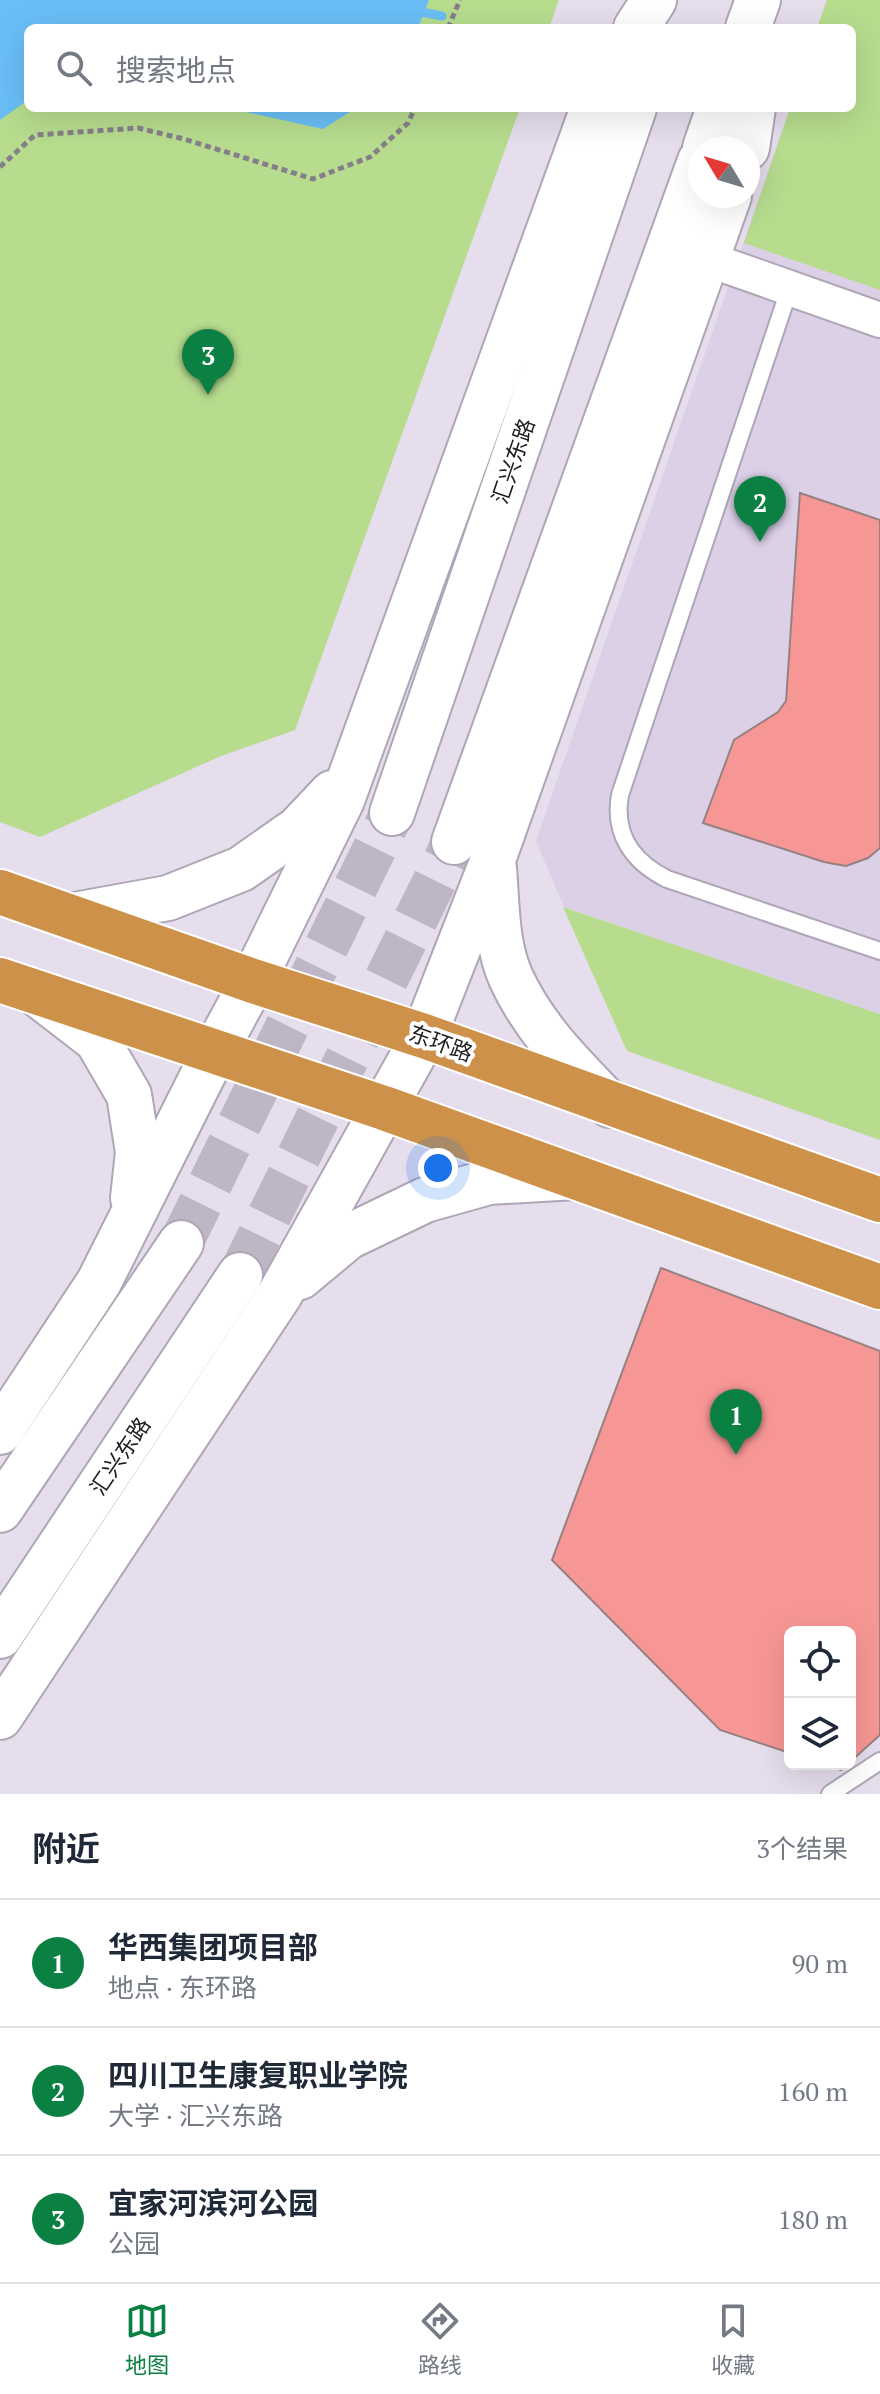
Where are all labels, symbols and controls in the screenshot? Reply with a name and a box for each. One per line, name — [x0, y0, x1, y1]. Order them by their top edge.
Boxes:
search box — [24, 24, 856, 112]
icon: search — [52, 46, 96, 90]
text: 搜索地点 — [116, 50, 236, 90]
north arrow — [688, 136, 760, 208]
pin: 3 — [182, 329, 234, 395]
street label: 汇兴东路 — [484, 415, 541, 507]
pin: 2 — [734, 476, 786, 542]
street label: 东环路 — [405, 1018, 477, 1067]
your location — [418, 1148, 458, 1188]
pin: 1 — [710, 1389, 762, 1455]
street label: 汇兴东路 — [83, 1411, 156, 1500]
map controls — [784, 1626, 856, 1770]
button: locate — [784, 1626, 856, 1698]
button: layers — [784, 1698, 856, 1770]
text: 附近 — [32, 1826, 100, 1871]
text: 3个结果 — [756, 1831, 848, 1865]
text: 华西集团项目部 — [108, 1927, 318, 1967]
text: 1 — [51, 1946, 65, 1980]
text: 90 m — [792, 1946, 848, 1980]
text: 地点 · 东环路 — [108, 1970, 257, 2004]
text: 四川卫生康复职业学院 — [108, 2055, 408, 2095]
text: 2 — [51, 2074, 65, 2108]
text: 160 m — [778, 2074, 848, 2108]
text: 大学 · 汇兴东路 — [108, 2098, 283, 2132]
text: 宜家河滨河公园 — [108, 2183, 318, 2223]
text: 3 — [51, 2202, 65, 2236]
text: 180 m — [778, 2202, 848, 2236]
text: 公园 — [108, 2226, 160, 2260]
tab: 地图 — [125, 2299, 169, 2379]
tab: 路线 — [418, 2299, 462, 2379]
tab: 收藏 — [711, 2299, 755, 2379]

